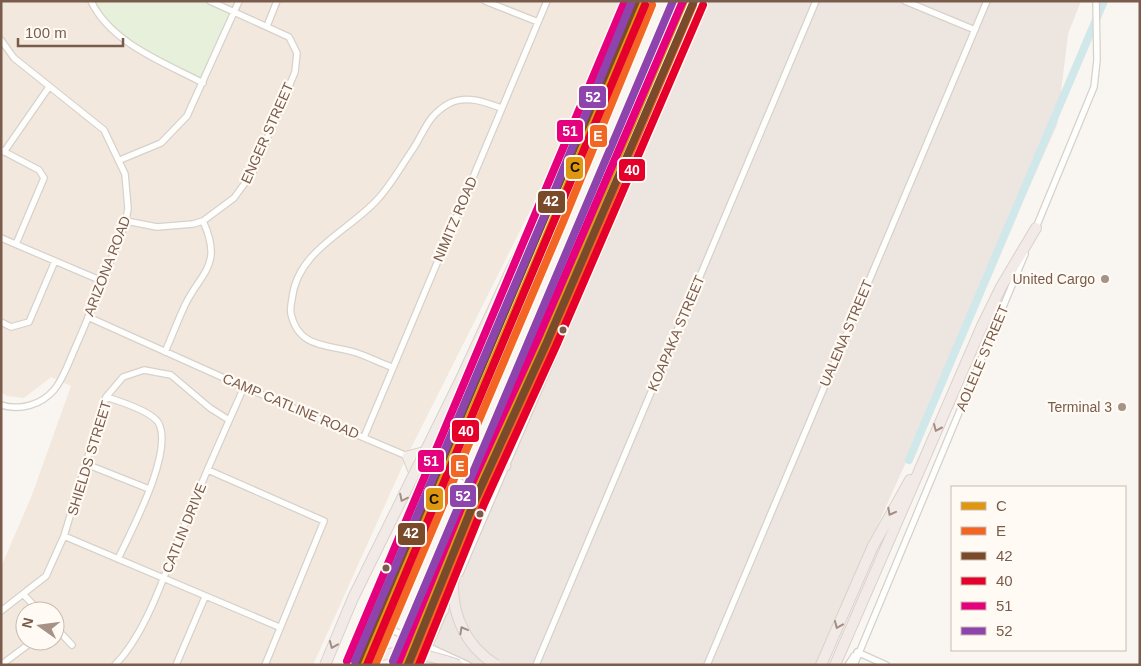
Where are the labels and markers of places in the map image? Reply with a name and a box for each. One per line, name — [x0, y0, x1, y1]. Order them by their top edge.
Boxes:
place label: United Cargo — [1013, 271, 1095, 287]
marker: United Cargo — [1099, 273, 1111, 285]
unlabelled marker — [558, 325, 568, 335]
place label: Terminal 3 — [1047, 399, 1112, 415]
marker: Terminal 3 — [1116, 401, 1128, 413]
unlabelled marker — [475, 509, 485, 519]
unlabelled marker — [381, 563, 391, 573]

